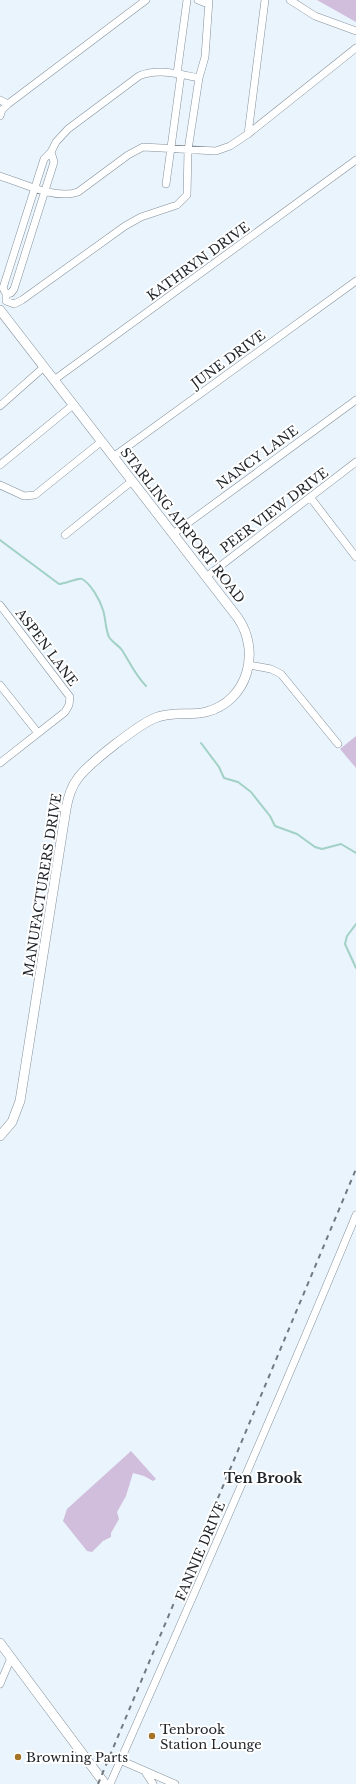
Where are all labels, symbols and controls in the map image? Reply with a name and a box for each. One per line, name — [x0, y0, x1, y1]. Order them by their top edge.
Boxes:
street label: KATHRYN DRIVE — [144, 218, 253, 304]
street label: JUNE DRIVE — [186, 327, 269, 393]
street label: NANCY LANE — [213, 422, 302, 493]
street label: STARLING AIRPORT ROAD — [117, 444, 249, 606]
street label: PEER VIEW DRIVE — [217, 464, 332, 557]
street label: ASPEN LANE — [11, 604, 81, 690]
street label: MANUFACTURERS DRIVE — [20, 792, 65, 978]
district label: Ten Brook — [224, 1469, 303, 1487]
street label: FANNIE DRIVE — [172, 1499, 229, 1604]
place label: Tenbrook Station Lounge — [160, 1721, 262, 1753]
marker: Tenbrook Station Lounge — [147, 1731, 157, 1741]
place label: Browning Parts — [26, 1749, 128, 1766]
marker: Browning Parts — [13, 1752, 23, 1762]

